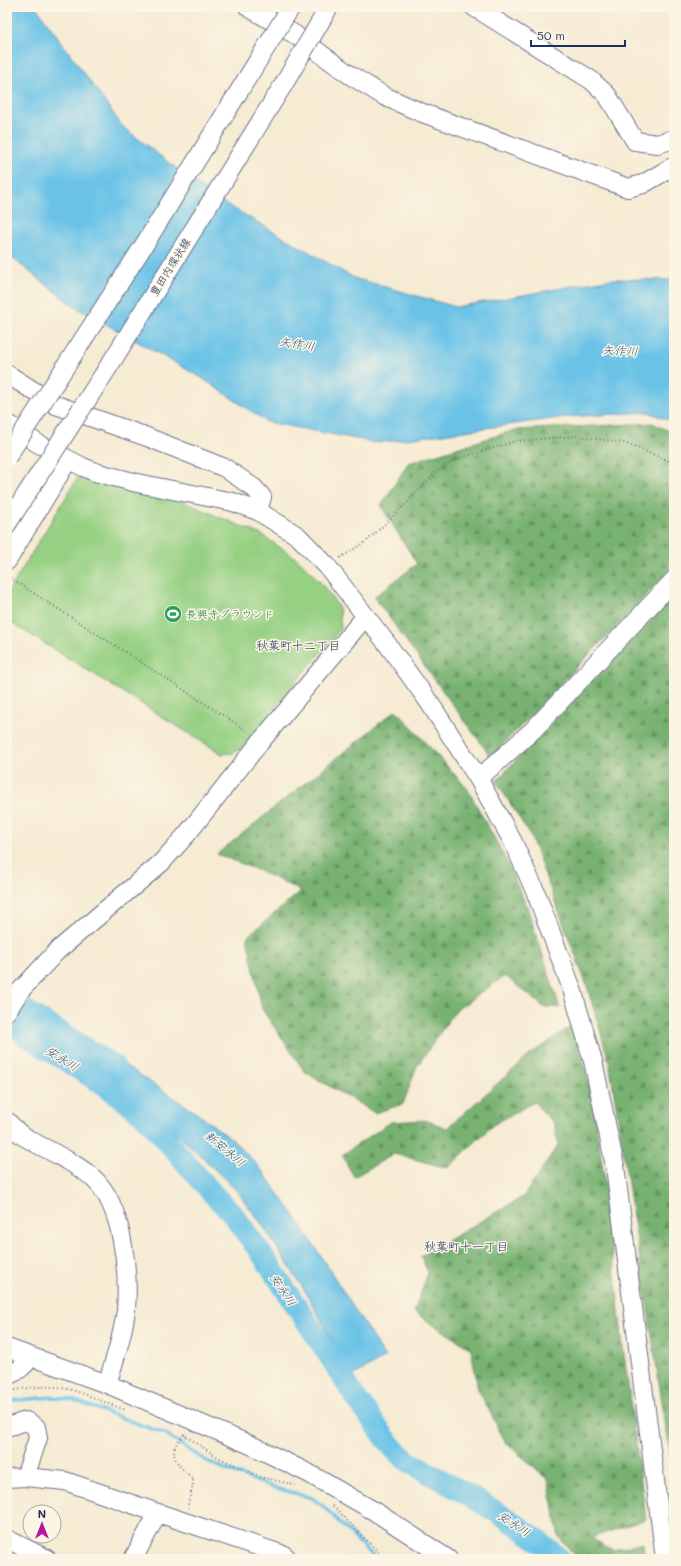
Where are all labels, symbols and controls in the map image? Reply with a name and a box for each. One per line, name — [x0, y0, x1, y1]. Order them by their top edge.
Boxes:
scale bar — [531, 22, 625, 48]
text: 50 m — [537, 27, 565, 43]
street label: 豊田内環状線 — [146, 235, 193, 299]
water label: 矢作川 — [278, 332, 316, 354]
water label: 矢作川 — [602, 341, 638, 359]
sports icon: 長興寺グラウンド — [163, 604, 183, 624]
place label: 長興寺グラウンド — [186, 606, 274, 621]
district label: 秋葉町十二丁目 — [256, 637, 340, 653]
water label: 安永川 — [43, 1042, 82, 1074]
water label: 新安永川 — [202, 1127, 249, 1170]
district label: 秋葉町十一丁目 — [424, 1238, 508, 1254]
water label: 安永川 — [267, 1270, 301, 1309]
north arrow — [22, 1504, 62, 1544]
text: N — [38, 1506, 46, 1521]
water label: 安永川 — [495, 1507, 534, 1540]

